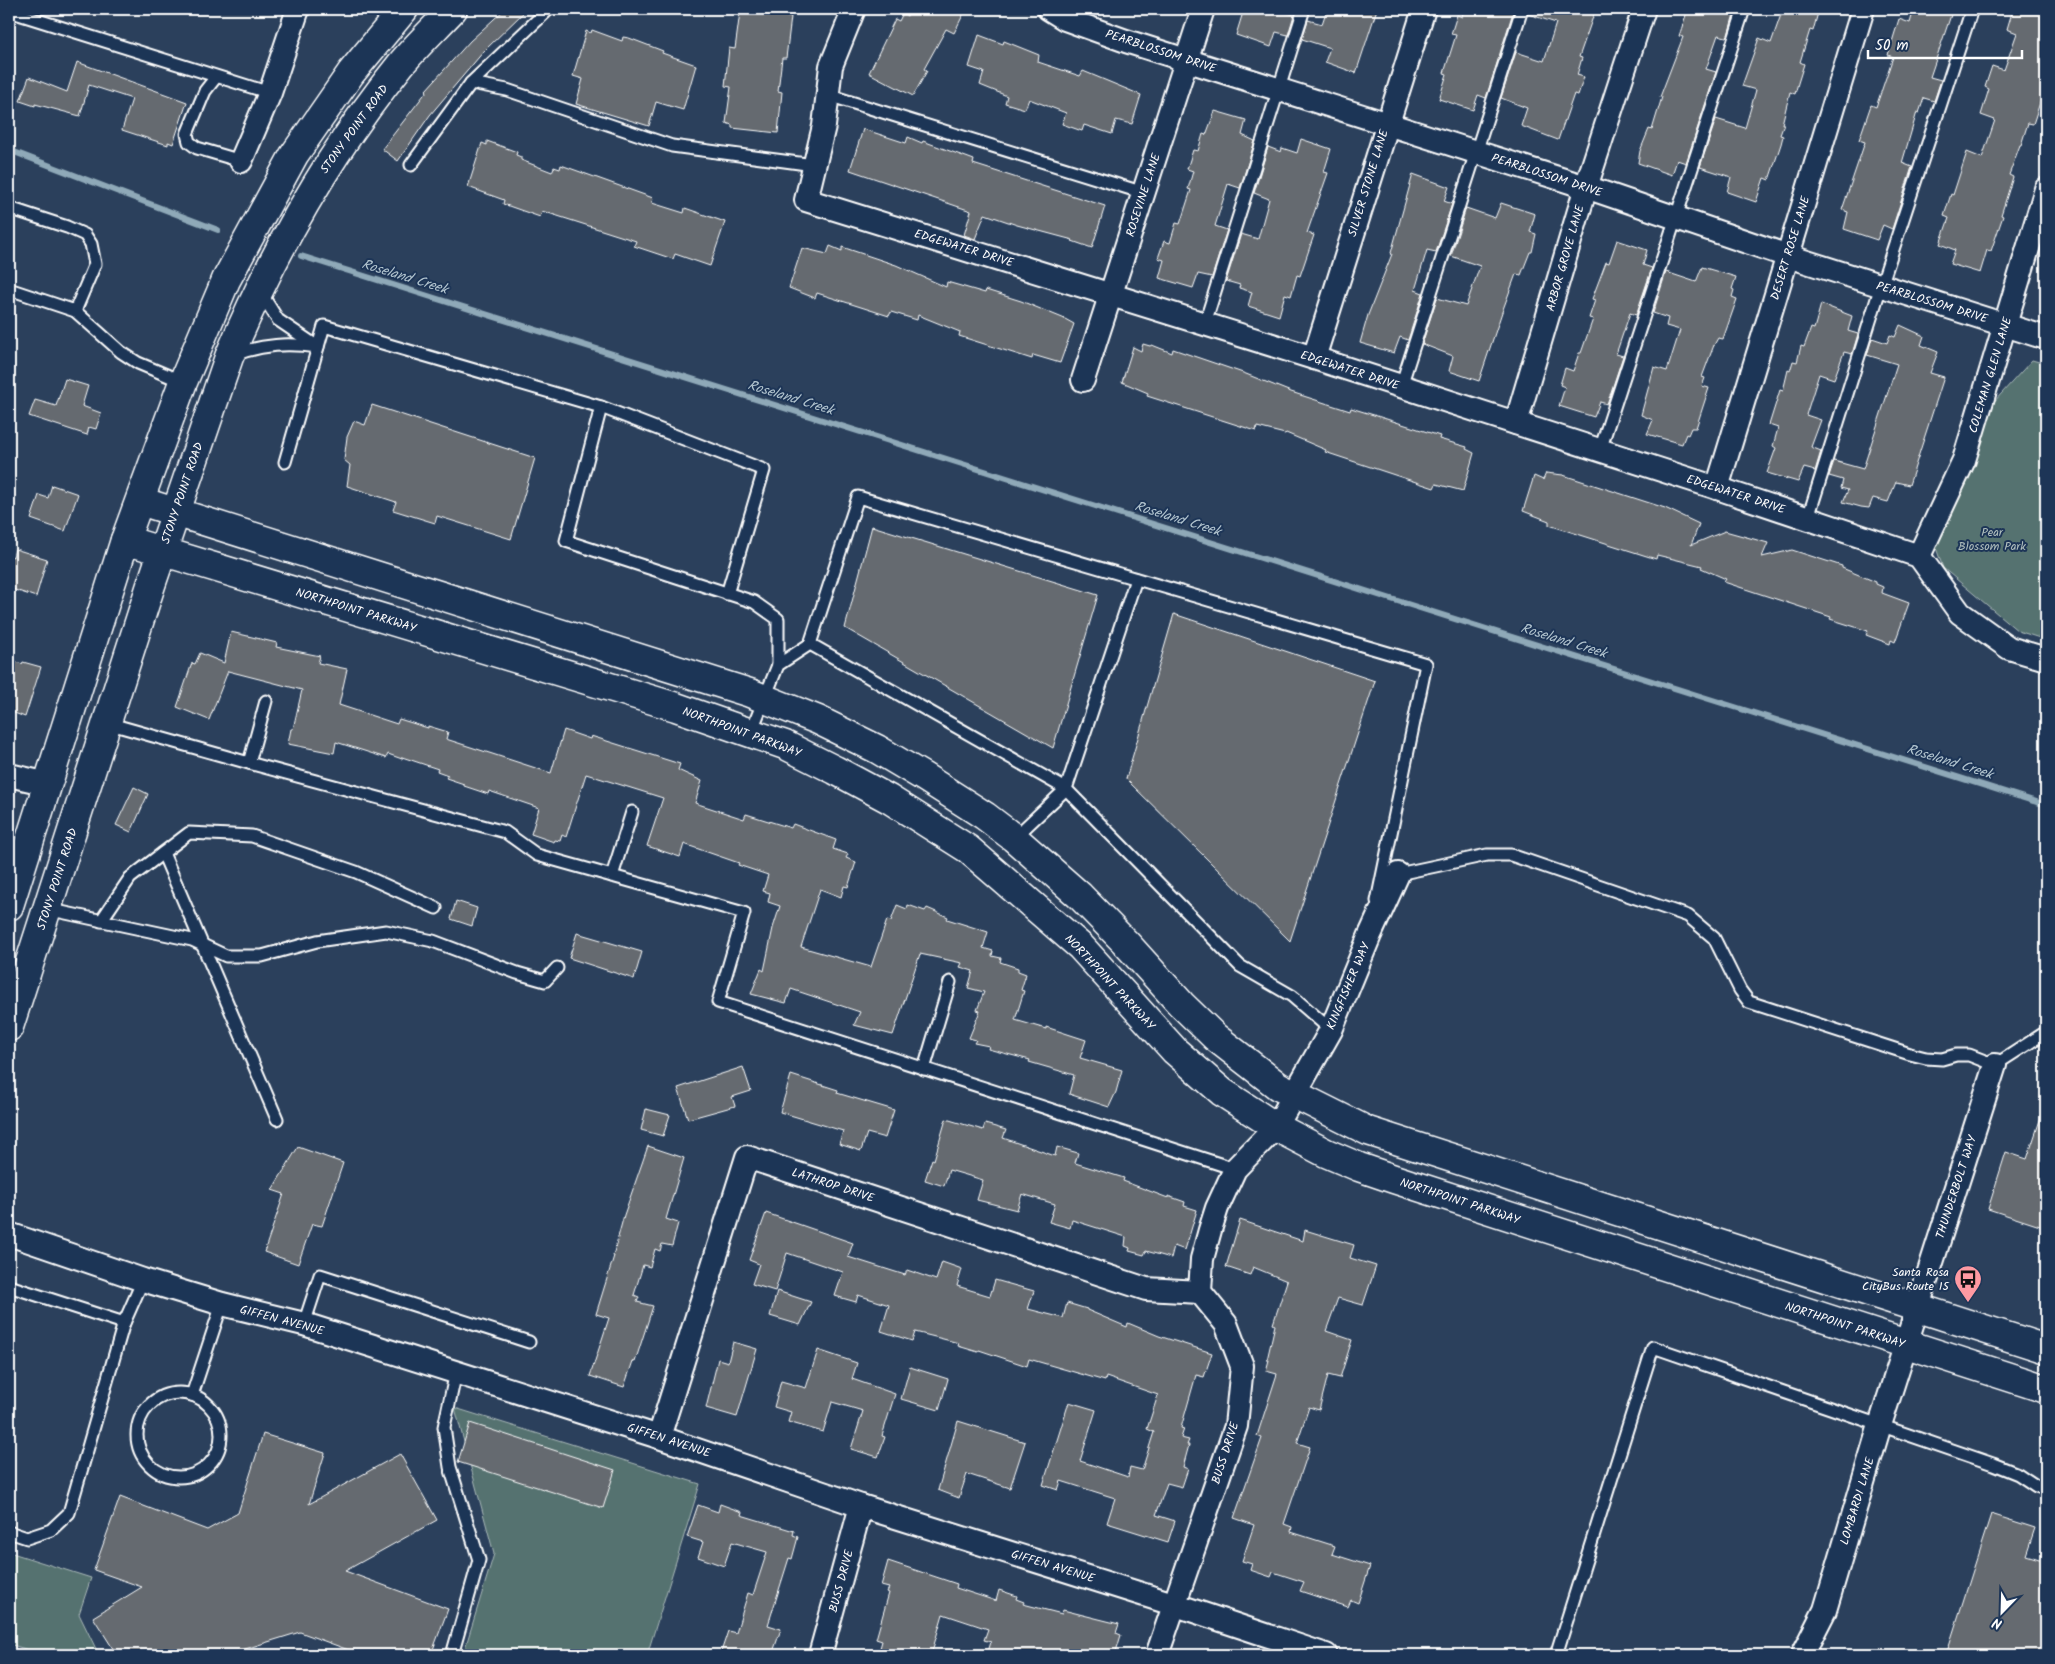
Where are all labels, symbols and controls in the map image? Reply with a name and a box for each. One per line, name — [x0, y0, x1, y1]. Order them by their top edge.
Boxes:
street label: PEARBLOSSOM DRIVE — [1103, 25, 1220, 79]
scale bar — [1868, 28, 2021, 60]
text: 50 m — [1875, 34, 1909, 58]
street label: STONY POINT ROAD — [315, 80, 393, 178]
street label: SILVER STONE LANE — [1343, 126, 1394, 239]
street label: PEARBLOSSOM DRIVE — [1489, 149, 1606, 203]
street label: ROSEVINE LANE — [1121, 150, 1166, 239]
street label: DESERT ROSE LANE — [1766, 193, 1816, 303]
street label: ARBOR GROVE LANE — [1541, 202, 1590, 314]
street label: EDGEWATER DRIVE — [912, 224, 1017, 273]
water label: Roseland Creek — [359, 253, 453, 301]
street label: PEARBLOSSOM DRIVE — [1874, 276, 1991, 329]
street label: COLEMAN GLEN LANE — [1964, 314, 2017, 436]
street label: EDGEWATER DRIVE — [1298, 346, 1403, 396]
water label: Roseland Creek — [745, 374, 839, 422]
street label: STONY POINT ROAD — [156, 440, 209, 547]
street label: EDGEWATER DRIVE — [1684, 470, 1789, 520]
water label: Roseland Creek — [1132, 495, 1226, 543]
park label: Pear Blossom Park — [1958, 523, 2026, 556]
street label: NORTHPOINT PARKWAY — [293, 583, 420, 638]
water label: Roseland Creek — [1518, 617, 1612, 665]
street label: NORTHPOINT PARKWAY — [680, 702, 805, 763]
water label: Roseland Creek — [1904, 738, 1998, 786]
street label: STONY POINT ROAD — [32, 825, 83, 933]
street label: NORTHPOINT PARKWAY — [1060, 930, 1160, 1035]
street label: KINGFISHER WAY — [1322, 939, 1376, 1033]
street label: THUNDERBOLT WAY — [1931, 1132, 1983, 1241]
street label: LATHROP DRIVE — [789, 1163, 878, 1208]
street label: NORTHPOINT PARKWAY — [1397, 1173, 1523, 1230]
place label: Santa Rosa CityBus Route 15 — [1862, 1263, 1951, 1296]
bus stop icon: Santa Rosa CityBus Route 15 — [1953, 1264, 1983, 1303]
street label: NORTHPOINT PARKWAY — [1782, 1297, 1908, 1354]
street label: GIFFEN AVENUE — [238, 1300, 327, 1341]
street label: GIFFEN AVENUE — [625, 1418, 714, 1463]
street label: BUSS DRIVE — [1207, 1419, 1245, 1487]
street label: LOMBARDI LANE — [1835, 1454, 1880, 1547]
street label: GIFFEN AVENUE — [1009, 1545, 1098, 1589]
street label: BUSS DRIVE — [824, 1547, 859, 1615]
north arrow — [1978, 1586, 2028, 1636]
text: N — [1989, 1611, 2006, 1635]

